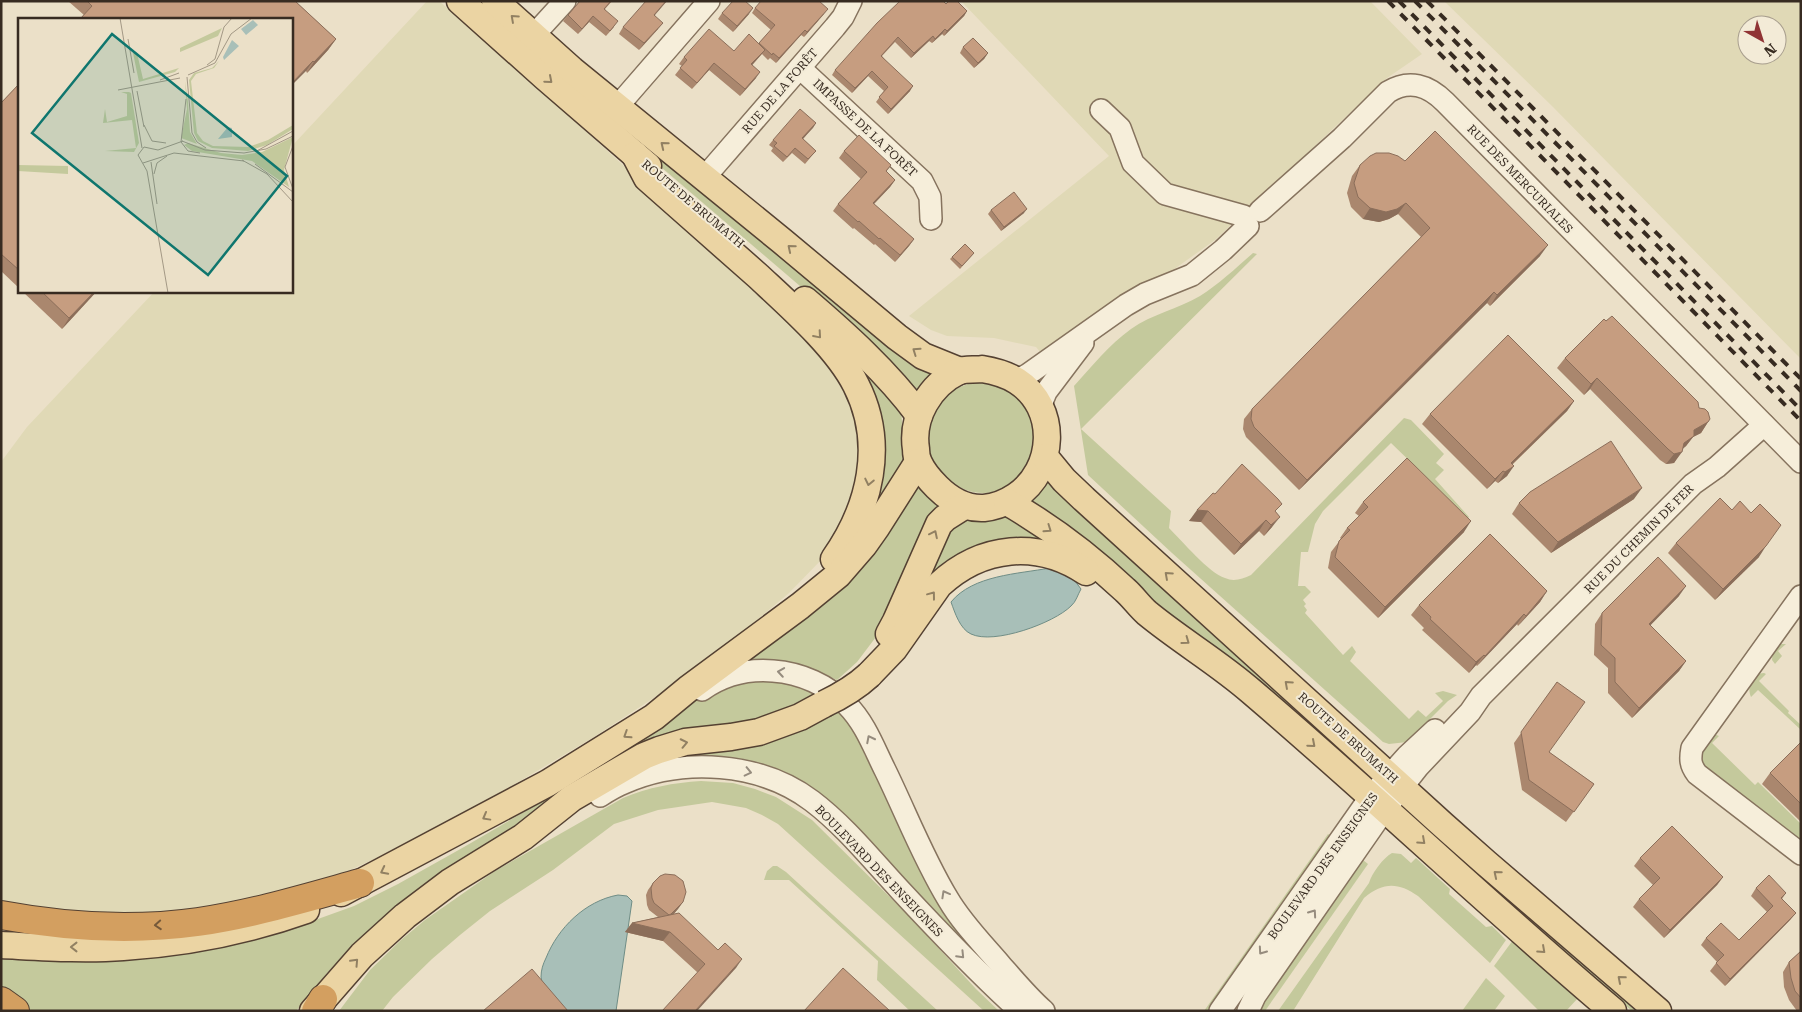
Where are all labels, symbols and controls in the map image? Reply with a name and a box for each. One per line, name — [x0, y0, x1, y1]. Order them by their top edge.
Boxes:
one-way arrow — [510, 15, 519, 24]
north arrow — [1737, 15, 1787, 65]
inset map — [18, 18, 292, 292]
text: N — [1761, 40, 1779, 60]
street label: RUE DE LA FORÊT — [739, 46, 821, 136]
one-way arrow — [543, 75, 552, 84]
street label: IMPASSE DE LA FORÊT — [810, 76, 920, 180]
street label: RUE DES MERCURIALES — [1464, 122, 1576, 236]
one-way arrow — [661, 142, 670, 151]
street label: ROUTE DE BRUMATH — [639, 157, 747, 251]
one-way arrow — [787, 244, 796, 253]
one-way arrow — [812, 330, 821, 339]
one-way arrow — [912, 348, 922, 357]
one-way arrow — [864, 478, 875, 487]
street label: RUE DU CHEMIN DE FER — [1582, 481, 1697, 596]
one-way arrow — [1042, 523, 1052, 532]
one-way arrow — [928, 530, 938, 539]
one-way arrow — [1164, 572, 1173, 581]
one-way arrow — [926, 592, 934, 601]
one-way arrow — [1180, 635, 1190, 644]
one-way arrow — [777, 667, 785, 678]
one-way arrow — [1285, 680, 1294, 689]
street label: ROUTE DE BRUMATH — [1295, 689, 1401, 787]
one-way arrow — [623, 729, 633, 738]
one-way arrow — [866, 735, 876, 744]
one-way arrow — [680, 738, 689, 749]
one-way arrow — [1307, 738, 1316, 747]
one-way arrow — [743, 766, 752, 777]
street label: BOULEVARD DES ENSEIGNES — [1265, 790, 1381, 942]
street label: BOULEVARD DES ENSEIGNES — [812, 802, 946, 940]
one-way arrow — [483, 811, 492, 821]
one-way arrow — [1416, 836, 1425, 845]
one-way arrow — [380, 865, 389, 875]
one-way arrow — [1494, 870, 1503, 879]
one-way arrow — [941, 890, 951, 899]
one-way arrow — [1308, 910, 1316, 919]
one-way arrow — [154, 919, 162, 930]
one-way arrow — [70, 942, 78, 952]
one-way arrow — [1259, 945, 1268, 954]
one-way arrow — [1537, 945, 1546, 954]
one-way arrow — [955, 949, 964, 958]
one-way arrow — [349, 959, 358, 968]
one-way arrow — [1618, 976, 1627, 985]

